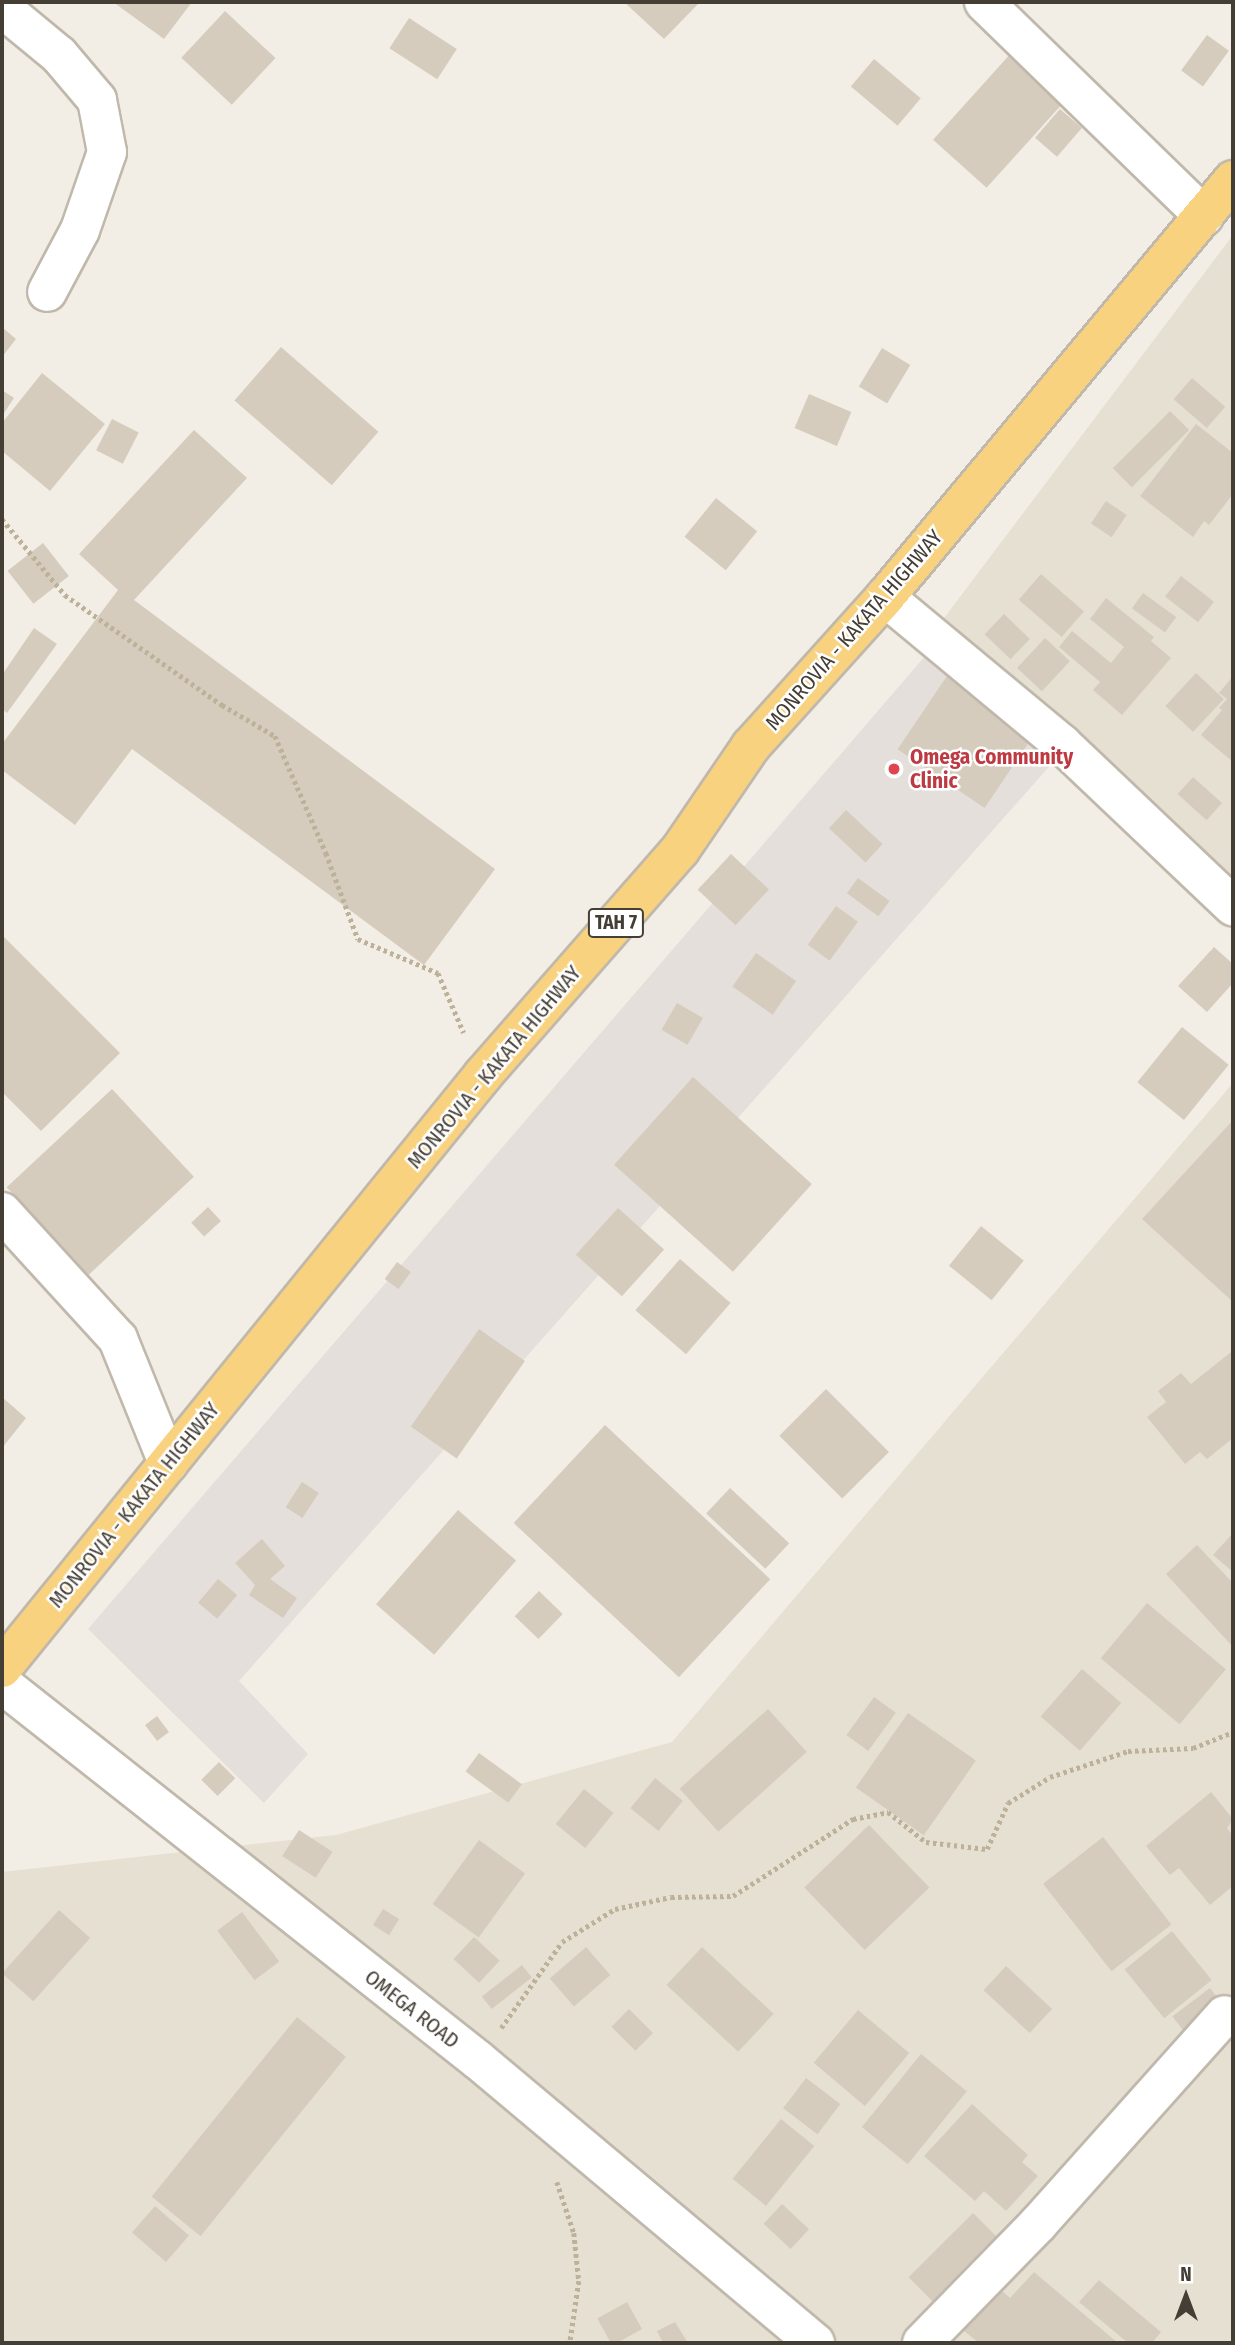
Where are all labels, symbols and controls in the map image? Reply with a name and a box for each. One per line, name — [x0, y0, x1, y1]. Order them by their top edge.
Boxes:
street label: MONROVIA - KAKATA HIGHWAY — [760, 525, 948, 735]
place label: Omega Community Clinic — [910, 744, 1073, 794]
marker: Omega Community Clinic — [884, 759, 904, 779]
road number: TAH 7 — [586, 908, 646, 939]
street label: MONROVIA - KAKATA HIGHWAY — [402, 960, 586, 1174]
street label: MONROVIA - KAKATA HIGHWAY — [43, 1397, 225, 1613]
street label: OMEGA ROAD — [360, 1964, 464, 2054]
north arrow — [1151, 2261, 1221, 2331]
text: N — [1180, 2263, 1192, 2286]

